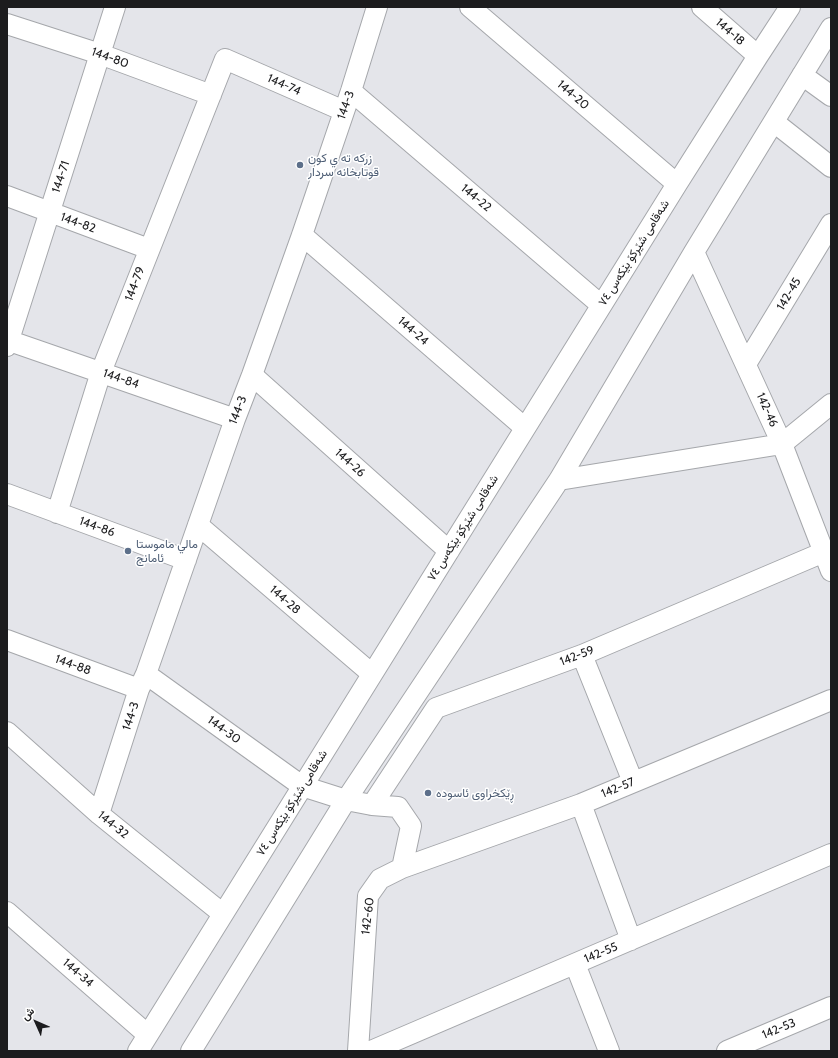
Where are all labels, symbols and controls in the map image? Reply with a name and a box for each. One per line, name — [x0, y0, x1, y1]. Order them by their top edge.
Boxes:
street label: 144-18 — [712, 15, 748, 49]
street label: 144-80 — [89, 45, 131, 71]
street label: 144-74 — [265, 71, 303, 99]
street label: 144-20 — [554, 77, 592, 113]
street label: 144-3 — [334, 89, 358, 121]
place label: زركه ته ي كون قوتابخانه سردار — [308, 151, 379, 179]
street label: 144-71 — [49, 159, 73, 195]
marker: زركه ته ي كون قوتابخانه سردار — [295, 160, 305, 170]
street label: 144-22 — [458, 181, 494, 215]
street label: شەقامی شێرکۆ بێکەس ٧٤ — [595, 197, 673, 309]
street label: 144-82 — [58, 210, 98, 236]
street label: 144-79 — [122, 265, 148, 303]
street label: 142-45 — [774, 275, 804, 313]
street label: 144-24 — [395, 314, 431, 348]
street label: 144-84 — [101, 366, 141, 392]
street label: 142-46 — [753, 391, 781, 429]
street label: 144-3 — [226, 394, 250, 426]
street label: 144-26 — [332, 446, 368, 480]
street label: شەقامی شێرکۆ بێکەس ٧٤ — [424, 472, 502, 584]
street label: 144-86 — [77, 514, 117, 540]
place label: مالي ماموستا ئامانج — [136, 537, 198, 565]
marker: مالي ماموستا ئامانج — [123, 546, 133, 556]
street label: 144-28 — [267, 583, 303, 617]
street label: 142-59 — [558, 643, 596, 669]
street label: 144-88 — [53, 652, 93, 678]
street label: 144-3 — [120, 700, 142, 732]
street label: 144-30 — [205, 713, 243, 747]
street label: شەقامی شێرکۆ بێکەس ٧٤ — [253, 747, 331, 859]
street label: 142-57 — [599, 775, 637, 801]
place label: ڕێکخراوی ئاسودە — [436, 786, 514, 800]
marker: ڕێکخراوی ئاسودە — [423, 788, 433, 798]
street label: 144-32 — [95, 808, 131, 842]
street label: 142-60 — [359, 897, 377, 935]
street label: 142-55 — [582, 940, 620, 966]
street label: 144-34 — [60, 956, 96, 990]
north arrow — [16, 1002, 56, 1042]
text: ش — [18, 1004, 37, 1023]
street label: 142-53 — [760, 1016, 798, 1042]

